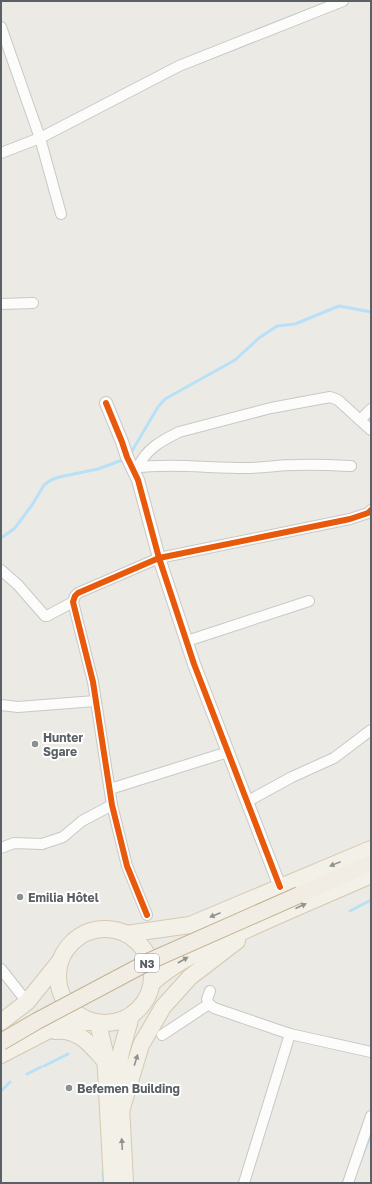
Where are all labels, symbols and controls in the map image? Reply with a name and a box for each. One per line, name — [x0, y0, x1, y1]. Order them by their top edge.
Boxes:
place label: Hunter Sgare — [43, 730, 83, 759]
marker: Hunter Sgare — [30, 739, 40, 749]
one-way arrow — [329, 861, 340, 867]
place label: Emilia Hôtel — [28, 890, 99, 905]
marker: Emilia Hôtel — [15, 892, 25, 902]
one-way arrow — [296, 903, 307, 909]
one-way arrow — [209, 912, 221, 918]
road number: N3 — [135, 954, 159, 972]
one-way arrow — [177, 956, 189, 963]
one-way arrow — [133, 1054, 139, 1066]
place label: Befemen Building — [77, 1081, 180, 1096]
marker: Befemen Building — [64, 1083, 74, 1093]
one-way arrow — [119, 1138, 126, 1150]

